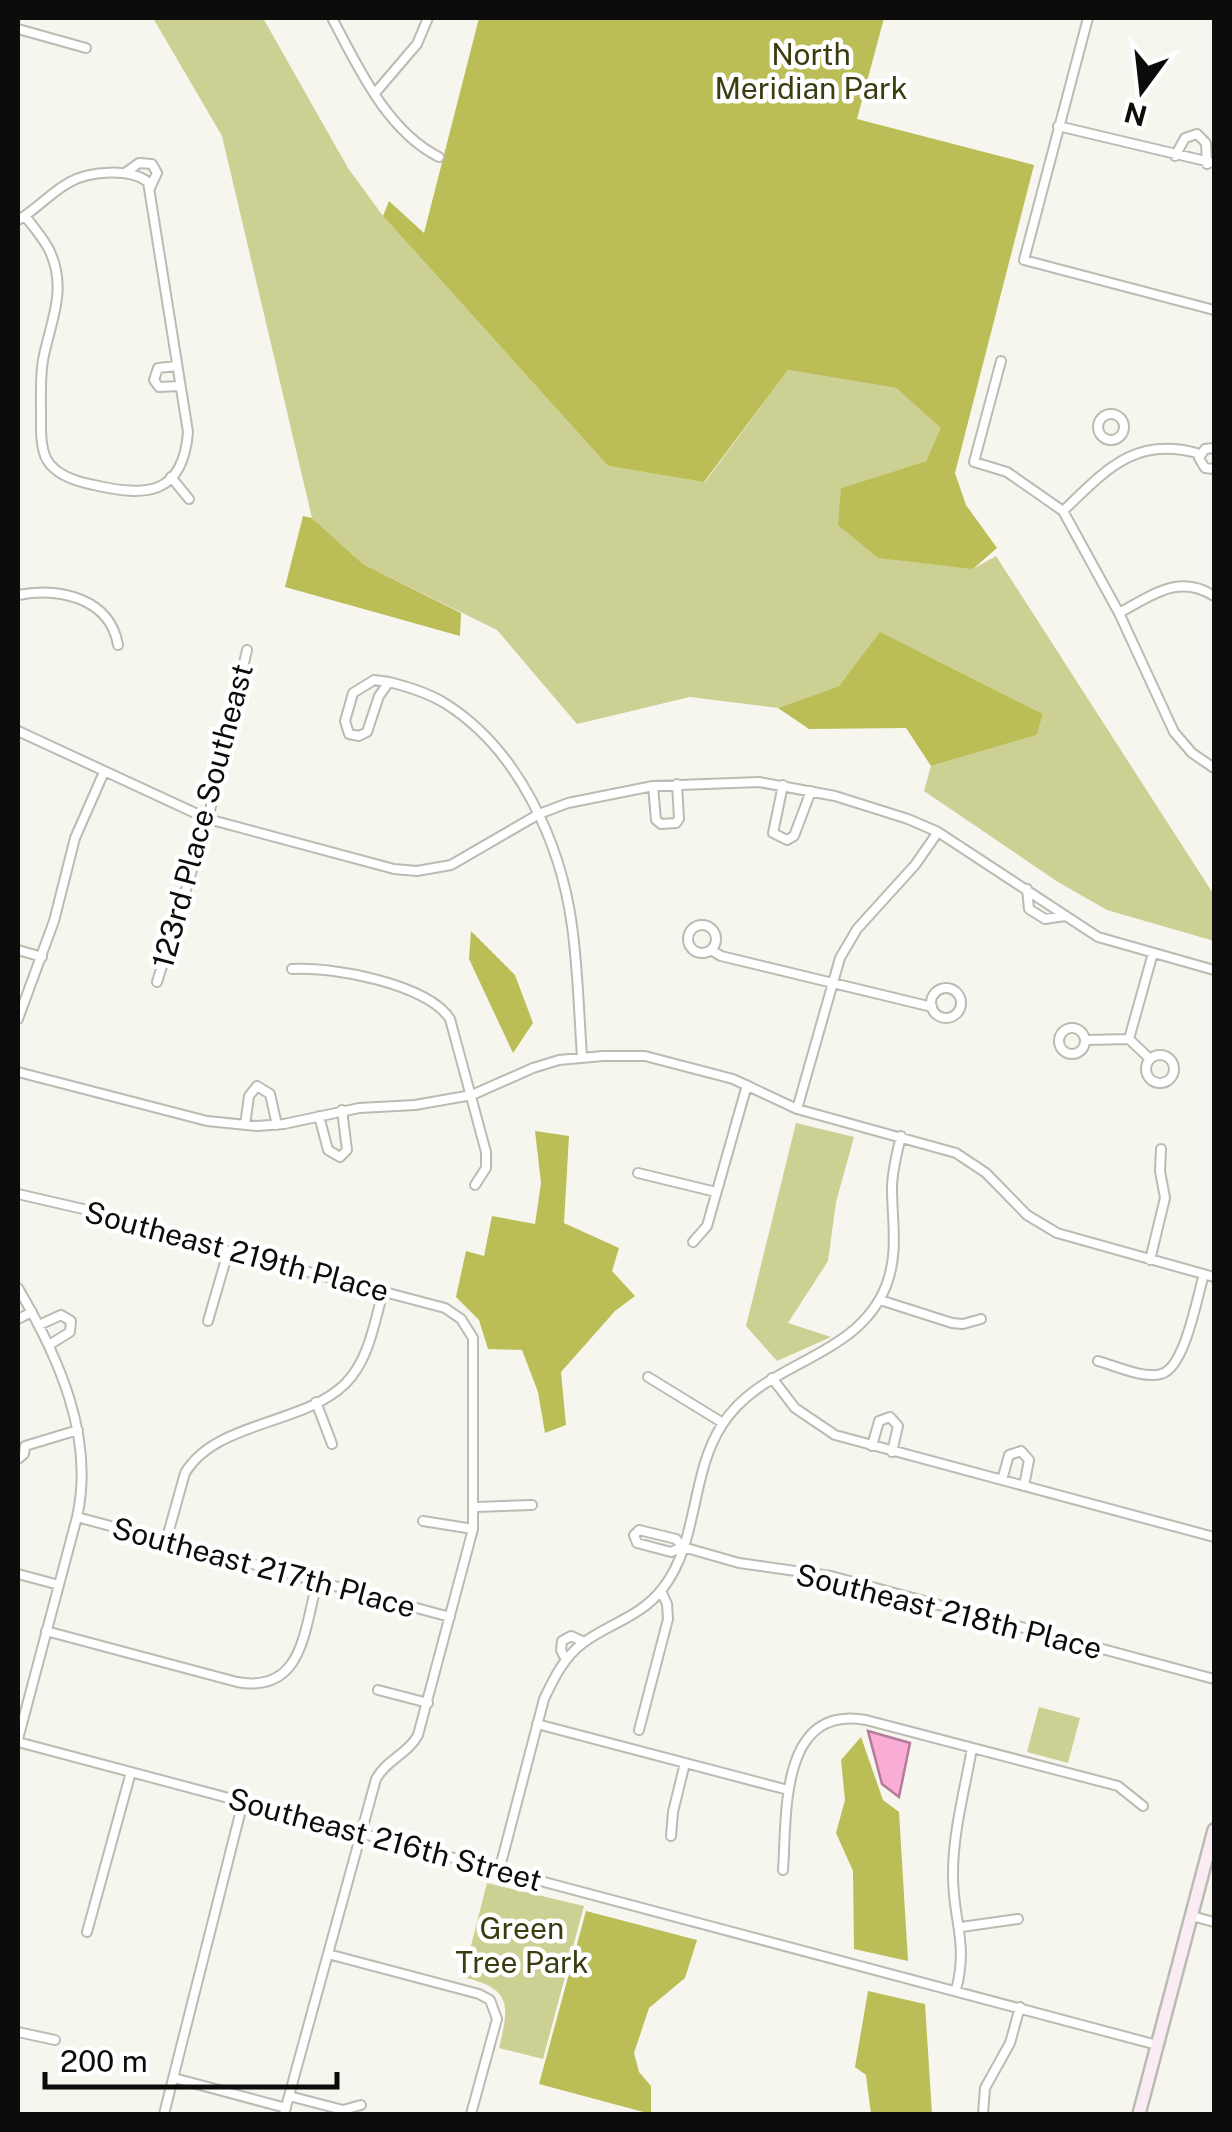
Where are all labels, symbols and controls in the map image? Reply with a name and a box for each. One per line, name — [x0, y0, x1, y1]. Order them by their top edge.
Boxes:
park label: North Meridian Park — [714, 36, 908, 106]
north arrow — [1092, 40, 1192, 140]
text: N — [1121, 96, 1150, 133]
street label: 123rd Place Southeast — [144, 660, 260, 972]
street label: Southeast 219th Place — [81, 1193, 393, 1309]
street label: Southeast 217th Place — [108, 1509, 420, 1625]
street label: Southeast 218th Place — [792, 1556, 1106, 1666]
street label: Southeast 216th Street — [224, 1780, 546, 1898]
park label: Green Tree Park — [455, 1910, 589, 1980]
scale bar — [45, 2027, 338, 2089]
text: 200 m — [60, 2043, 148, 2079]

